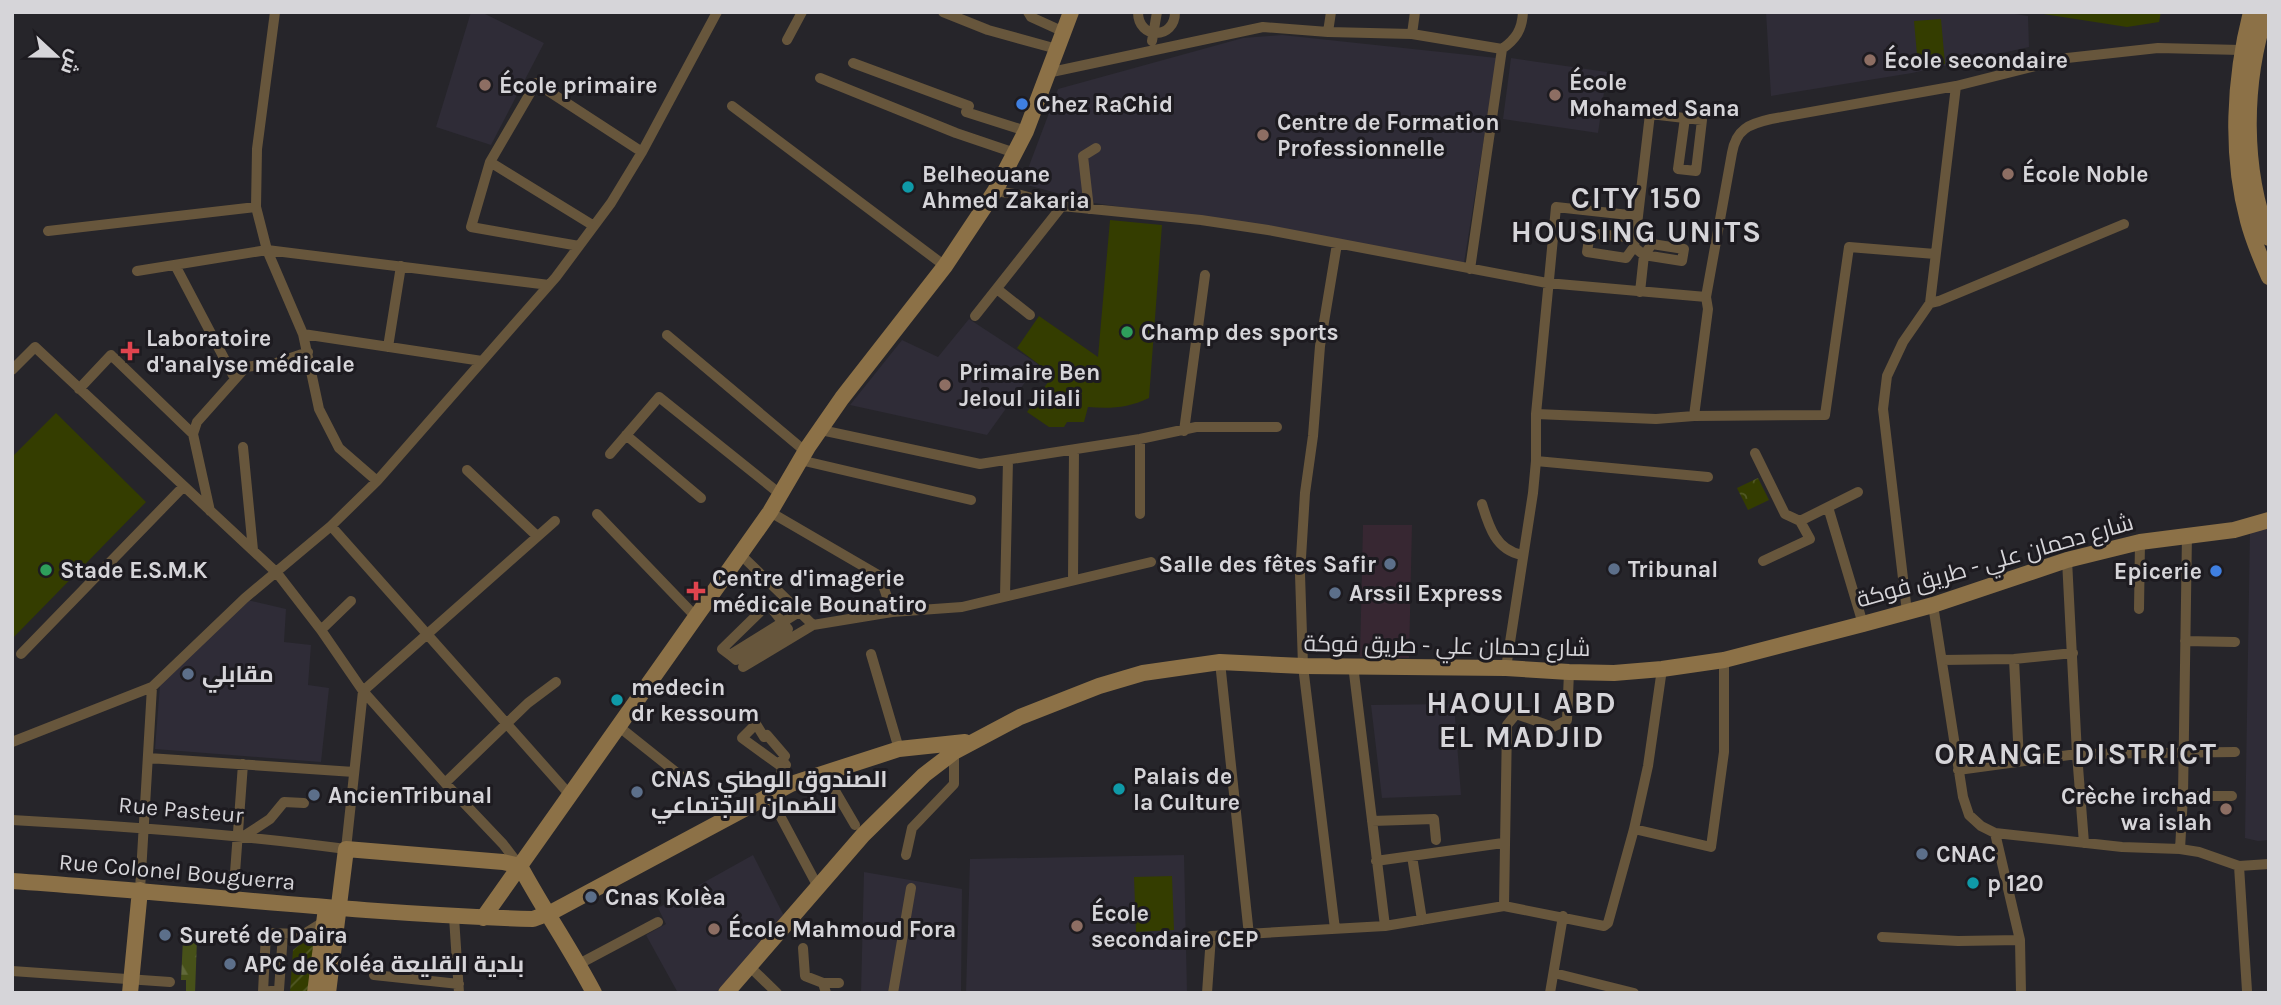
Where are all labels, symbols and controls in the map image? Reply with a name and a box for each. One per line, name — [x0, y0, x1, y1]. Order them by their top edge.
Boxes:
north arrow — [21, 21, 91, 91]
place label: École secondaire — [1884, 44, 2068, 74]
text: ش — [56, 47, 86, 77]
marker: École secondaire — [1862, 52, 1878, 68]
place label: École Mohamed Sana — [1569, 66, 1740, 122]
place label: École primaire — [499, 69, 657, 99]
marker: École primaire — [477, 77, 493, 93]
marker: École Mohamed Sana — [1547, 87, 1563, 103]
place label: Chez RaChid — [1036, 91, 1173, 118]
marker: Chez RaChid — [1014, 96, 1030, 112]
place label: Centre de Formation Professionnelle — [1277, 109, 1499, 162]
marker: Centre de Formation Professionnelle — [1255, 127, 1271, 143]
place label: École Noble — [2022, 158, 2149, 188]
place label: Belheouane Ahmed Zakaria — [922, 161, 1090, 214]
marker: École Noble — [2000, 166, 2016, 182]
marker: Belheouane Ahmed Zakaria — [900, 179, 916, 195]
district label: CITY 150 HOUSING UNITS — [1511, 180, 1763, 250]
place label: Champ des sports — [1141, 319, 1339, 346]
marker: Champ des sports — [1119, 324, 1135, 340]
place label: Laboratoire d'analyse médicale — [146, 325, 355, 378]
marker: Laboratoire d'analyse médicale — [120, 341, 140, 361]
place label: Primaire Ben Jeloul Jilali — [959, 359, 1100, 412]
marker: Primaire Ben Jeloul Jilali — [937, 377, 953, 393]
street label: شارع دحمان علي - طريق فوكة — [1853, 509, 2138, 617]
place label: Salle des fêtes Safir — [1159, 551, 1376, 578]
marker: Salle des fêtes Safir — [1382, 556, 1398, 572]
place label: Tribunal — [1628, 556, 1718, 583]
place label: Stade E.S.M.K — [60, 557, 207, 584]
place label: Epicerie — [2114, 558, 2202, 585]
marker: Tribunal — [1606, 561, 1622, 577]
marker: Stade E.S.M.K — [38, 562, 54, 578]
marker: Epicerie — [2208, 563, 2224, 579]
place label: Centre d'imagerie médicale Bounatiro — [712, 565, 927, 618]
place label: Arssil Express — [1349, 580, 1503, 607]
marker: Centre d'imagerie médicale Bounatiro — [686, 581, 706, 601]
marker: Arssil Express — [1327, 585, 1343, 601]
street label: شارع دحمان علي - طريق فوكة — [1303, 630, 1591, 666]
place label: مقابلي — [202, 661, 274, 693]
marker: مقابلي — [180, 666, 196, 682]
place label: medecin dr kessoum — [631, 674, 759, 727]
district label: HAOULI ABD EL MADJID — [1426, 685, 1618, 755]
marker: medecin dr kessoum — [609, 692, 625, 708]
district label: ORANGE DISTRICT — [1934, 736, 2218, 772]
place label: Palais de la Culture — [1133, 763, 1240, 816]
place label: CNAS الصندوق الوطني للضمان الاجتماعي — [651, 766, 887, 824]
marker: Palais de la Culture — [1111, 781, 1127, 797]
place label: AncienTribunal — [328, 782, 492, 809]
place label: Crèche irchad wa islah — [2061, 783, 2212, 836]
marker: CNAS الصندوق الوطني للضمان الاجتماعي — [629, 784, 645, 800]
marker: AncienTribunal — [306, 787, 322, 803]
street label: Rue Pasteur — [117, 791, 245, 829]
marker: Crèche irchad wa islah — [2218, 801, 2234, 817]
place label: CNAC — [1936, 841, 1996, 868]
marker: CNAC — [1914, 846, 1930, 862]
street label: Rue Colonel Bouguerra — [58, 848, 296, 896]
place label: p 120 — [1987, 870, 2044, 897]
marker: p 120 — [1965, 875, 1981, 891]
place label: Cnas Kolèa — [605, 884, 726, 911]
marker: Cnas Kolèa — [583, 889, 599, 905]
place label: École secondaire CEP — [1091, 897, 1258, 953]
place label: École Mahmoud Fora — [728, 913, 956, 943]
marker: École secondaire CEP — [1069, 918, 1085, 934]
marker: École Mahmoud Fora — [706, 921, 722, 937]
place label: Sureté de Daira — [179, 922, 348, 949]
marker: Sureté de Daira — [157, 927, 173, 943]
place label: APC de Koléa بلدية القليعة — [244, 951, 524, 978]
marker: APC de Koléa بلدية القليعة — [222, 956, 238, 972]

